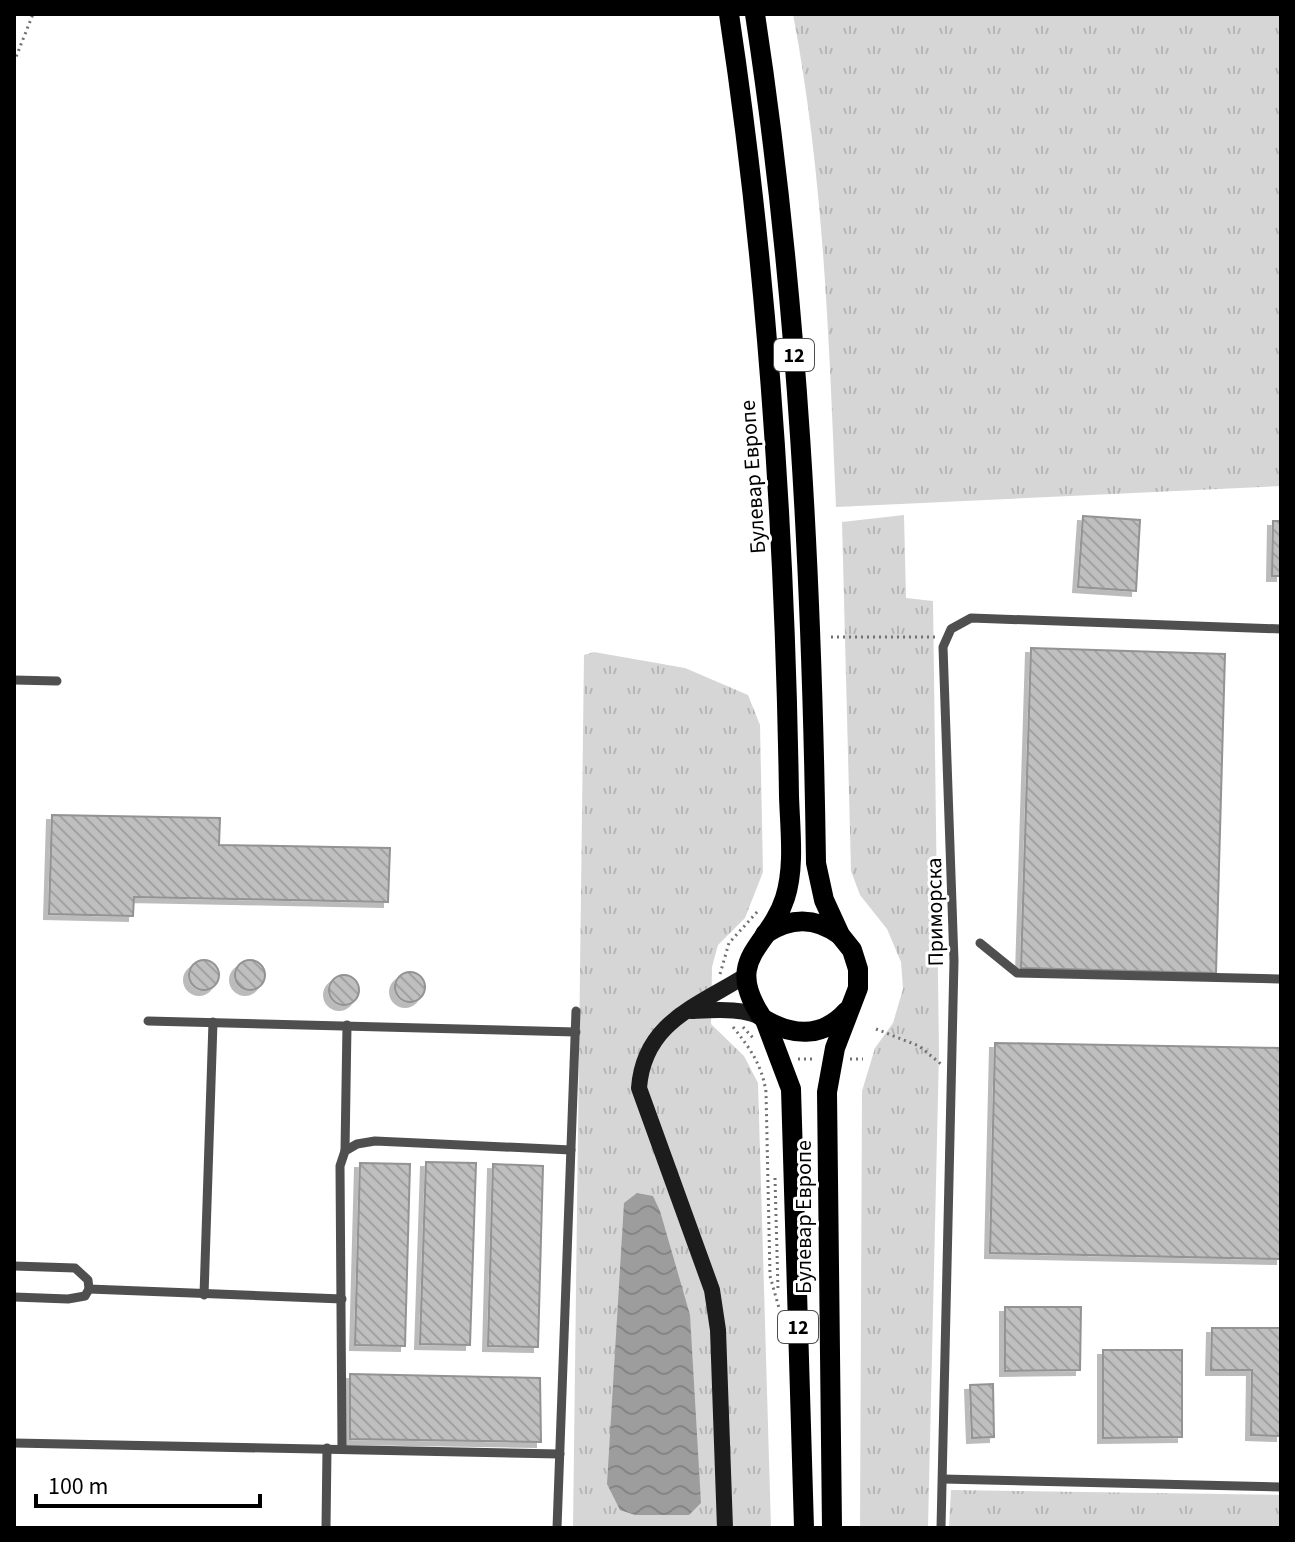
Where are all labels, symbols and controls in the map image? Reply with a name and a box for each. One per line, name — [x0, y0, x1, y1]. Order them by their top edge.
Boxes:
road number: 12 — [774, 339, 814, 371]
street label: Булевар Европе — [732, 399, 774, 555]
street label: Приморска — [918, 857, 952, 967]
street label: Булевар Европе — [788, 1140, 820, 1294]
road number: 12 — [778, 1311, 818, 1343]
scale bar — [36, 1458, 260, 1508]
text: 100 m — [48, 1469, 108, 1504]

